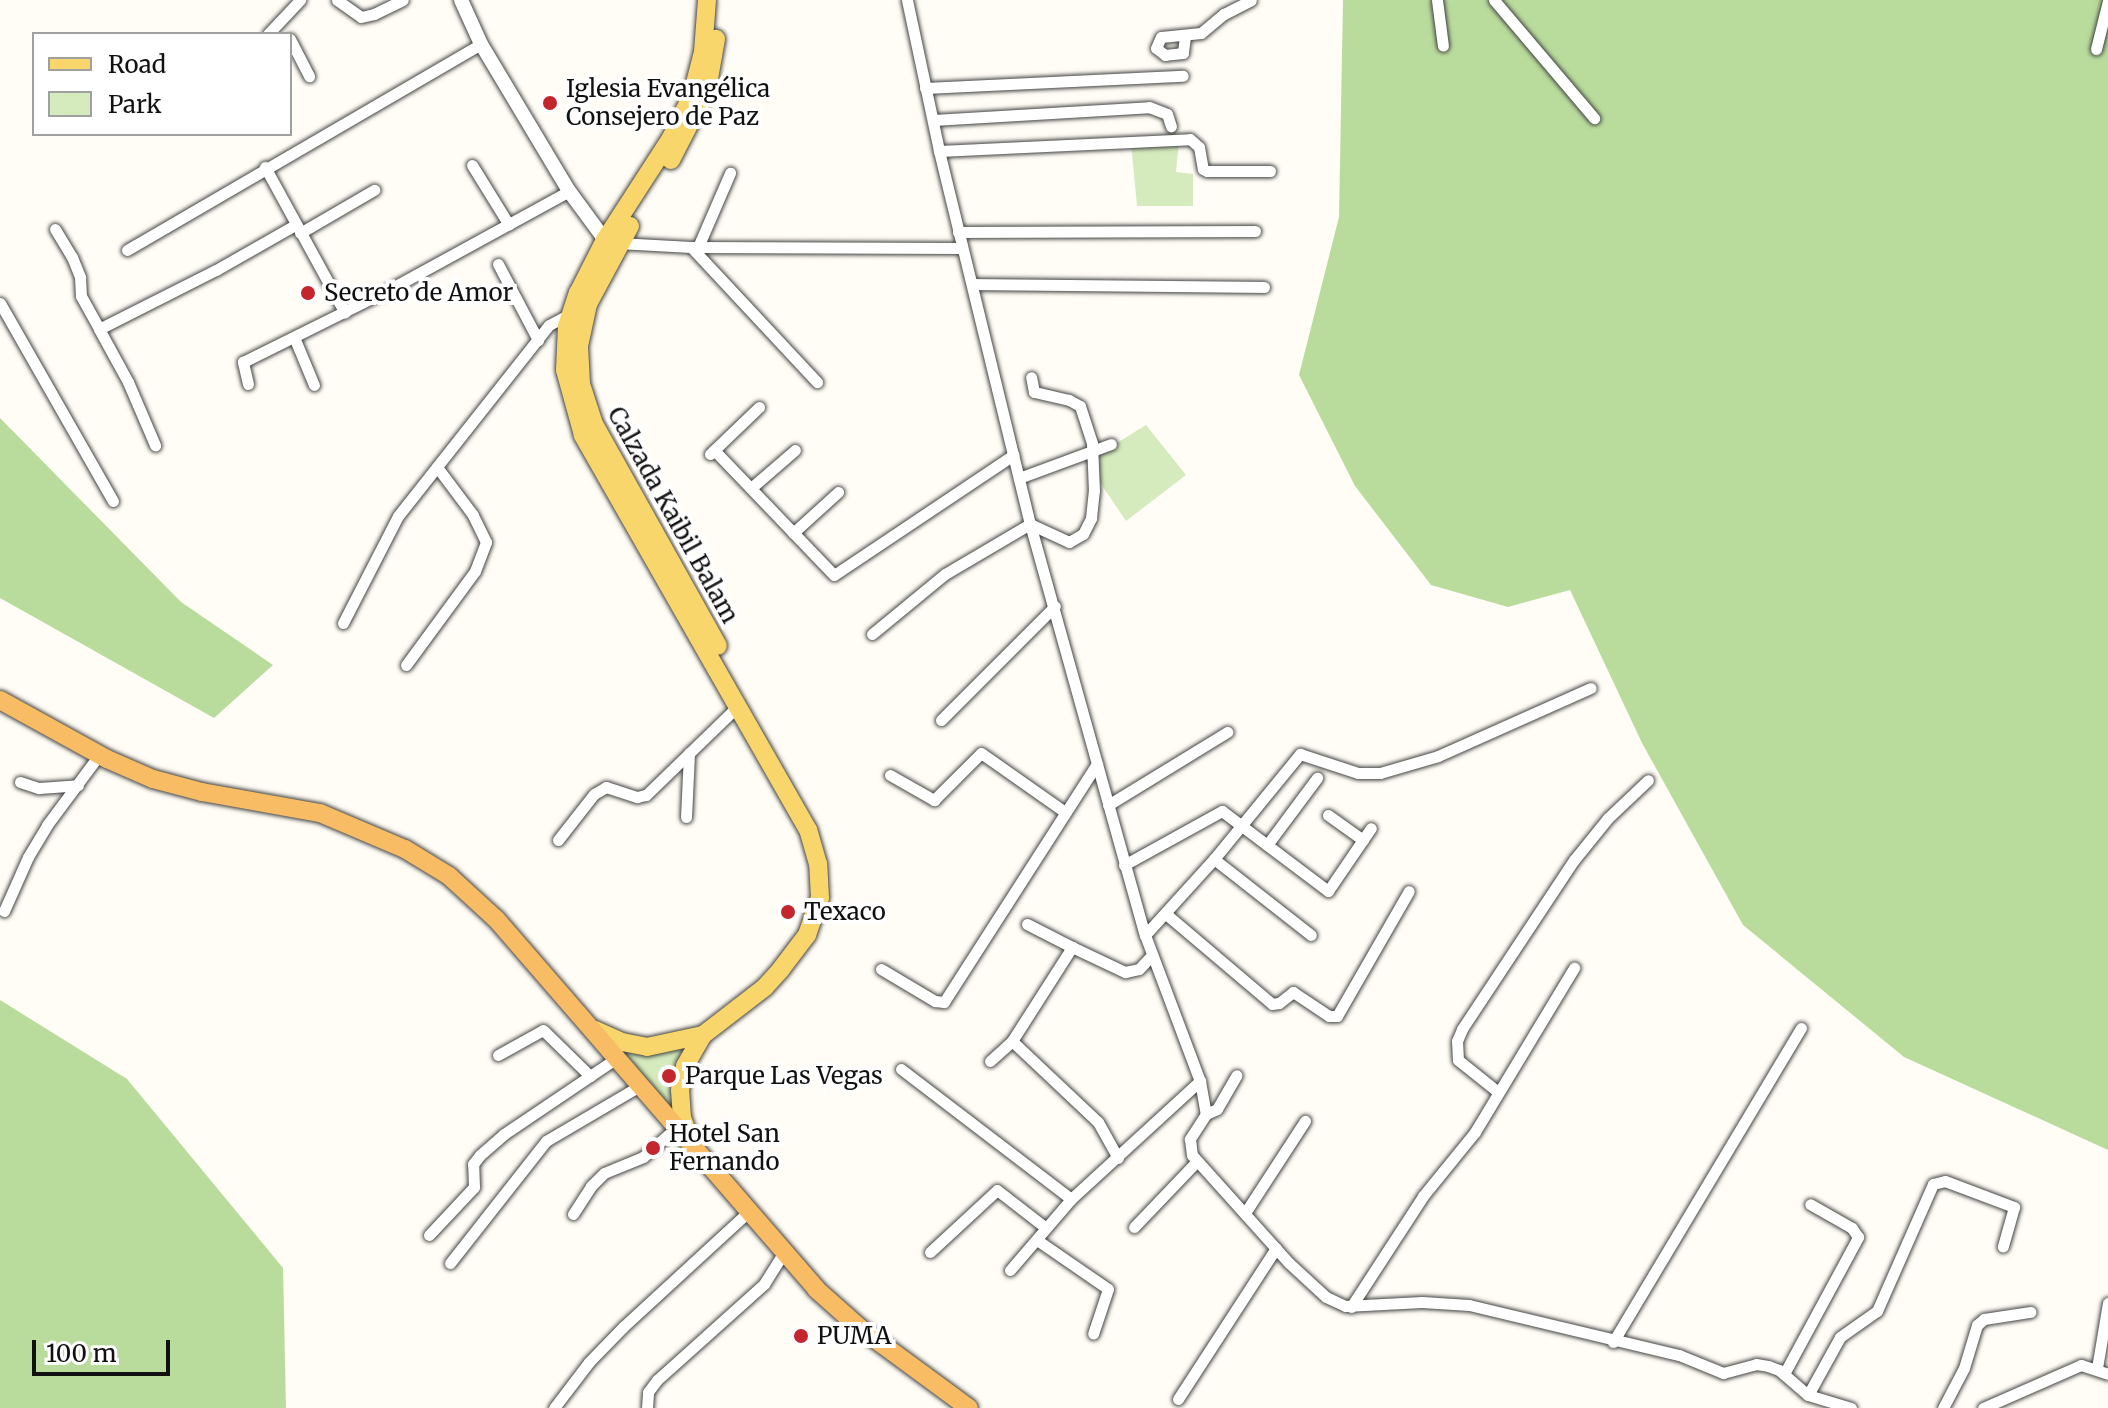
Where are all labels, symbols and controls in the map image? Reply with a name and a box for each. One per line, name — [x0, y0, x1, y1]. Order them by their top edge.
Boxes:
legend — [32, 32, 292, 136]
text: Road — [108, 49, 166, 80]
place label: Iglesia Evangélica Consejero de Paz — [566, 75, 770, 131]
text: Park — [108, 89, 161, 120]
marker: Iglesia Evangélica Consejero de Paz — [541, 94, 559, 112]
place label: Secreto de Amor — [324, 279, 513, 307]
marker: Secreto de Amor — [299, 284, 317, 302]
street label: Calzada Kaibil Balam — [602, 402, 744, 628]
place label: Texaco — [804, 898, 886, 926]
marker: Texaco — [779, 903, 797, 921]
place label: Parque Las Vegas — [685, 1062, 883, 1090]
marker: Parque Las Vegas — [660, 1067, 678, 1085]
place label: Hotel San Fernando — [669, 1120, 780, 1176]
marker: Hotel San Fernando — [644, 1139, 662, 1157]
place label: PUMA — [817, 1322, 891, 1350]
scale bar — [36, 1324, 174, 1374]
marker: PUMA — [792, 1327, 810, 1345]
text: 100 m — [46, 1338, 116, 1369]

